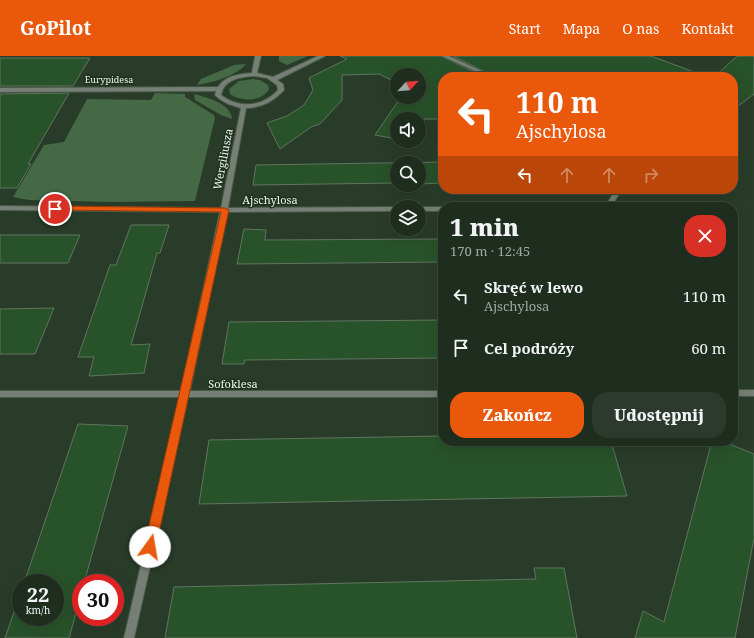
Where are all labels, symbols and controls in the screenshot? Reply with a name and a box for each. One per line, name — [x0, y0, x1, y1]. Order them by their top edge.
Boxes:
text: GoPilot — [20, 15, 91, 41]
text: Start — [509, 19, 541, 38]
text: Mapa — [563, 19, 600, 38]
text: O nas — [622, 19, 659, 38]
text: Kontakt — [681, 19, 734, 38]
north arrow — [390, 68, 426, 104]
map controls — [390, 68, 426, 236]
street label: Eurypidesa — [85, 73, 133, 86]
text: 110 m — [516, 83, 598, 121]
icon: left — [450, 88, 502, 140]
button: sound — [390, 112, 426, 148]
text: Ajschylosa — [516, 119, 607, 143]
street label: Wergiliusza — [209, 127, 236, 191]
button: search — [390, 156, 426, 192]
icon: left — [514, 164, 536, 186]
icon: ahead — [556, 164, 578, 186]
icon: ahead — [598, 164, 620, 186]
icon: right — [640, 164, 662, 186]
pin — [38, 192, 72, 226]
street label: Ajschylosa — [242, 192, 298, 207]
icon: arrive — [44, 198, 66, 220]
button: layers — [390, 200, 426, 236]
text: 1 min — [450, 210, 519, 243]
button: close — [684, 215, 726, 257]
text: 170 m · 12:45 — [450, 242, 530, 260]
text: Skręć w lewo — [484, 277, 583, 297]
icon: left — [450, 285, 472, 307]
text: 110 m — [683, 286, 726, 306]
text: Ajschylosa — [484, 297, 549, 315]
icon: arrive — [450, 337, 472, 359]
text: Cel podróży — [484, 338, 574, 358]
text: 60 m — [691, 338, 726, 358]
street label: Sofoklesa — [208, 376, 258, 391]
button: Zakończ — [450, 392, 584, 438]
button: Udostępnij — [592, 392, 726, 438]
position arrow — [129, 526, 171, 568]
speed limit sign: 30 — [72, 574, 124, 626]
text: 22 — [27, 581, 49, 608]
text: km/h — [26, 603, 50, 617]

